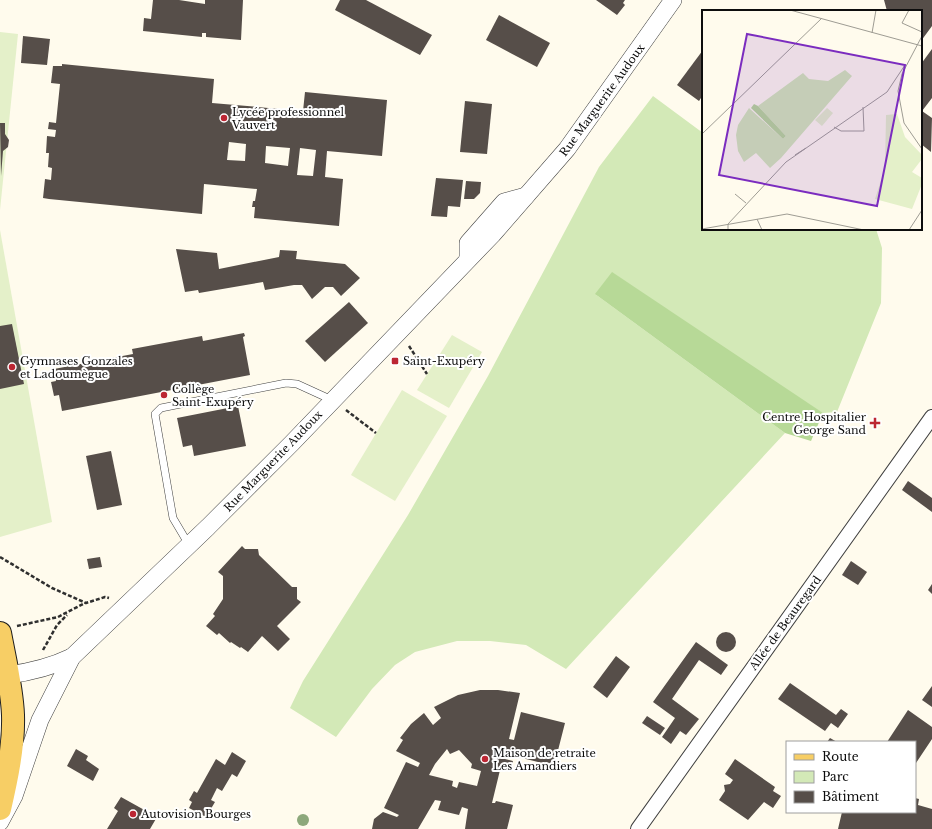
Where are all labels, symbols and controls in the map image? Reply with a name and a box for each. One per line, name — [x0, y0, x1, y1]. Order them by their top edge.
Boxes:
inset map — [702, 10, 922, 230]
street label: Rue Marguerite Audoux — [556, 41, 648, 159]
place label: Lycée professionnel Vauvert — [231, 105, 345, 132]
marker: Lycée professionnel Vauvert — [219, 113, 229, 123]
place label: Gymnases Gonzales et Ladoumègue — [20, 354, 133, 381]
place label: Saint-Exupéry — [403, 354, 485, 368]
marker: Saint-Exupéry — [390, 356, 400, 366]
marker: Gymnases Gonzales et Ladoumègue — [7, 362, 17, 372]
place label: Collège Saint-Exupéry — [172, 382, 254, 409]
marker: Collège Saint-Exupéry — [159, 390, 169, 400]
street label: Rue Marguerite Audoux — [221, 407, 325, 515]
place label: Centre Hospitalier George Sand — [762, 410, 867, 437]
marker: Centre Hospitalier George Sand — [869, 417, 881, 429]
street label: Allée de Beauregard — [745, 573, 824, 674]
legend — [786, 741, 916, 813]
place label: Maison de retraite Les Amandiers — [493, 746, 596, 773]
text: Route — [822, 749, 859, 764]
marker: Maison de retraite Les Amandiers — [480, 754, 490, 764]
text: Parc — [822, 769, 849, 784]
text: Bâtiment — [822, 789, 880, 804]
place label: Autovision Bourges — [140, 807, 251, 821]
marker: Autovision Bourges — [128, 809, 138, 819]

